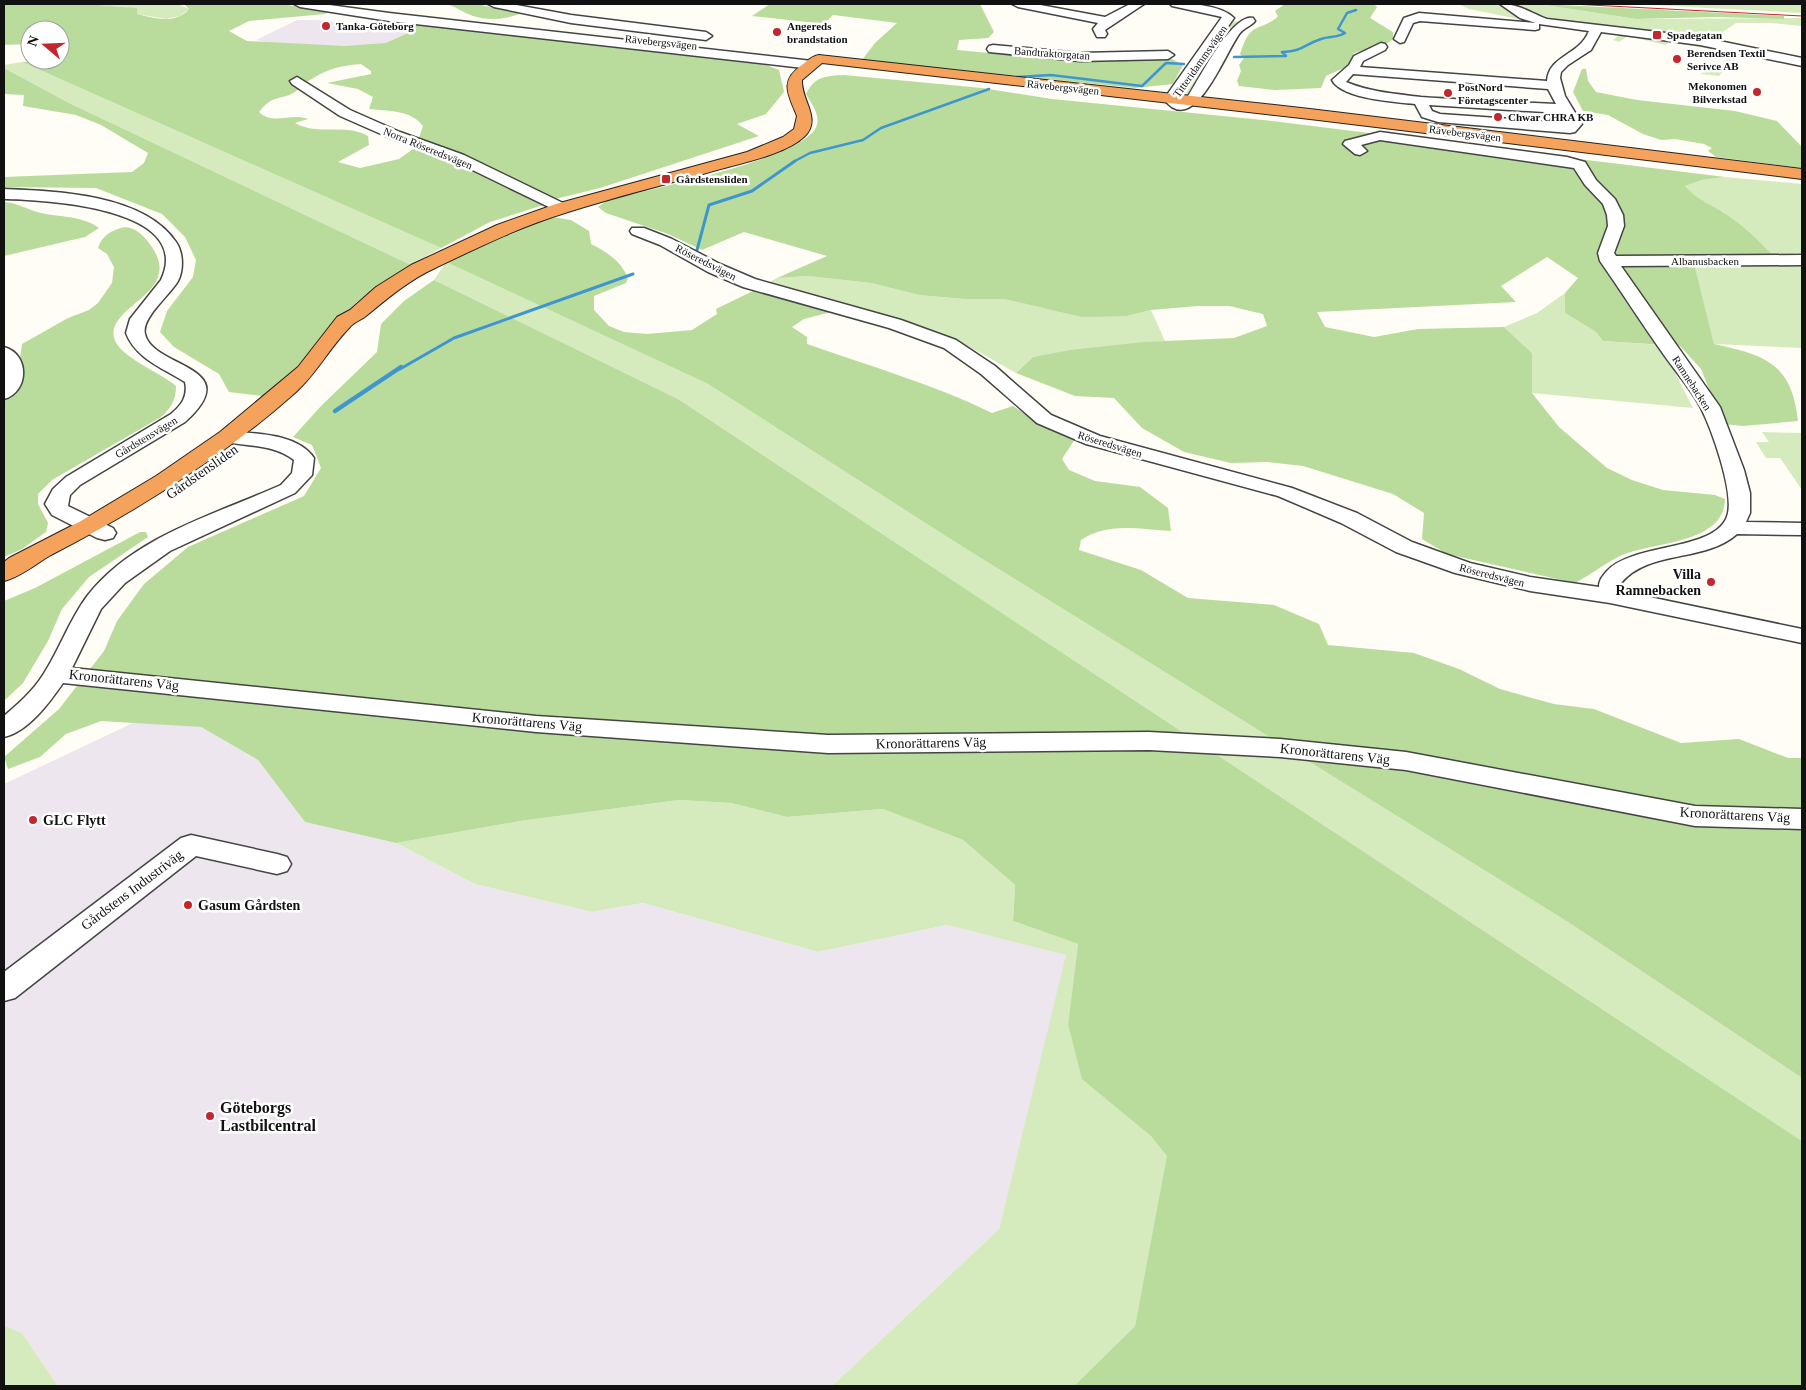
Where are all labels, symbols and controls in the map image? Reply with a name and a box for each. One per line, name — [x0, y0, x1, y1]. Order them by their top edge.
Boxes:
north arrow — [20, 20, 70, 70]
marker: Tanka-Göteborg — [320, 20, 332, 32]
place label: Tanka-Göteborg — [336, 20, 414, 32]
place label: Angereds brandstation — [787, 20, 848, 45]
street label: Titteridammsvägen — [1171, 22, 1230, 99]
marker: Angereds brandstation — [771, 26, 783, 38]
marker: Spadegatan — [1651, 29, 1663, 41]
place label: Spadegatan — [1667, 29, 1722, 41]
street label: Rävebergsvägen — [624, 32, 698, 52]
text: N — [24, 34, 42, 48]
street label: Bandtraktorgatan — [1014, 44, 1091, 62]
place label: Berendsen Textil Serivce AB — [1687, 47, 1765, 72]
marker: Berendsen Textil Serivce AB — [1671, 53, 1683, 65]
street label: Rävebergsvägen — [1026, 77, 1100, 97]
place label: Mekonomen Bilverkstad — [1688, 80, 1747, 105]
place label: PostNord Företagscenter — [1458, 81, 1528, 106]
marker: Mekonomen Bilverkstad — [1751, 86, 1763, 98]
marker: PostNord Företagscenter — [1442, 87, 1454, 99]
marker: Chwar CHRA KB — [1492, 111, 1504, 123]
place label: Chwar CHRA KB — [1508, 111, 1594, 123]
street label: Rävebergsvägen — [1428, 123, 1502, 143]
street label: Norra Röseredsvägen — [382, 125, 475, 172]
marker: Gårdstensliden — [660, 173, 672, 185]
place label: Gårdstensliden — [676, 173, 748, 185]
street label: Röseredsvägen — [674, 242, 739, 283]
street label: Albanusbacken — [1671, 255, 1739, 267]
street label: Ramnebacken — [1670, 354, 1714, 413]
street label: Gårdstensvägen — [113, 414, 180, 460]
street label: Röseredsvägen — [1076, 429, 1144, 460]
street label: Gårdstensliden — [163, 442, 241, 502]
street label: Röseredsvägen — [1458, 561, 1526, 589]
place label: Villa Ramnebacken — [1615, 567, 1701, 598]
marker: Villa Ramnebacken — [1705, 576, 1717, 588]
street label: Kronorättarens Väg — [68, 667, 180, 693]
street label: Kronorättarens Väg — [471, 710, 583, 734]
street label: Kronorättarens Väg — [876, 735, 986, 751]
street label: Kronorättarens Väg — [1279, 741, 1391, 767]
street label: Kronorättarens Väg — [1679, 805, 1791, 825]
place label: GLC Flytt — [43, 813, 106, 828]
marker: GLC Flytt — [27, 814, 39, 826]
street label: Gårdstens Industriväg — [78, 847, 186, 933]
place label: Gasum Gårdsten — [198, 898, 301, 913]
marker: Gasum Gårdsten — [182, 899, 194, 911]
place label: Göteborgs Lastbilcentral — [220, 1099, 317, 1134]
marker: Göteborgs Lastbilcentral — [204, 1110, 216, 1122]

